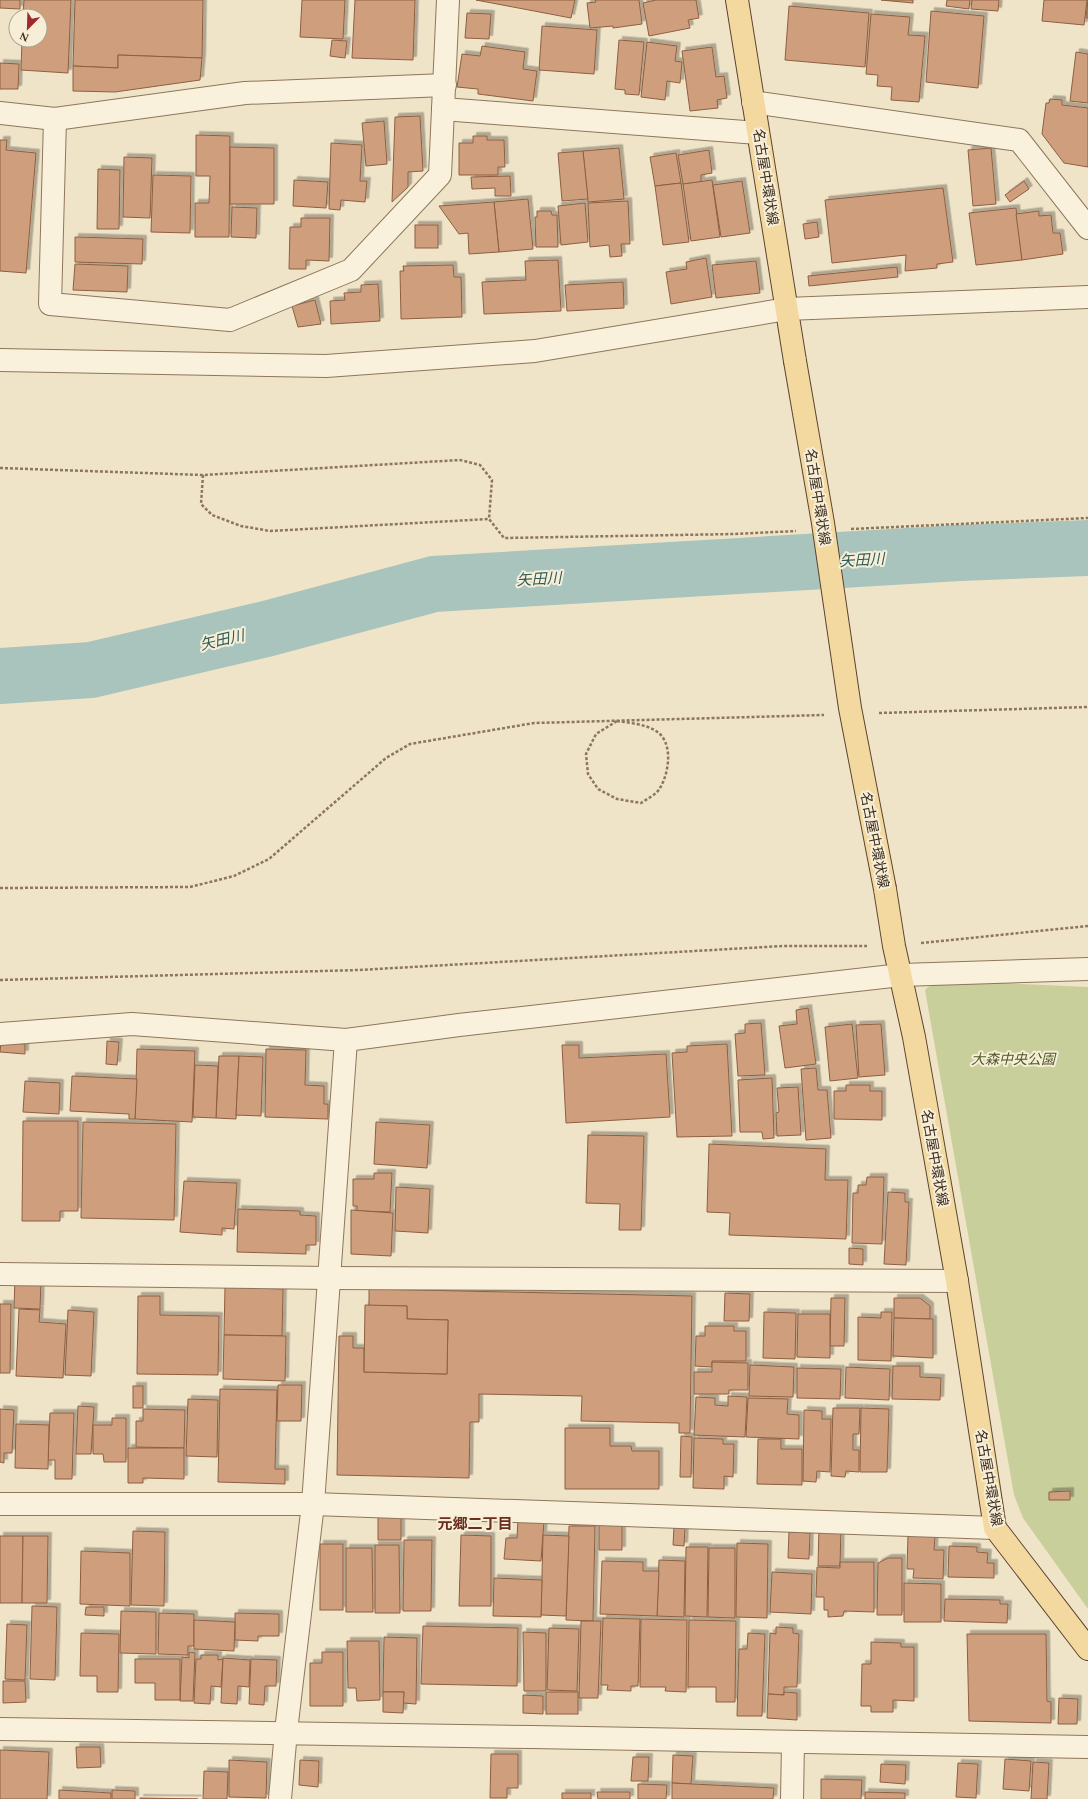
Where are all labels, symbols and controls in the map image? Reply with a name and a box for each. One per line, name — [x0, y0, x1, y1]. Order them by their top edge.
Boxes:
north arrow — [8, 8, 48, 48]
text: N — [17, 27, 32, 46]
street label: 名古屋中環状線 — [747, 127, 784, 227]
street label: 名古屋中環状線 — [799, 447, 836, 547]
water label: 矢田川 — [839, 548, 887, 573]
water label: 矢田川 — [516, 567, 564, 592]
water label: 矢田川 — [198, 624, 249, 657]
street label: 名古屋中環状線 — [855, 790, 894, 890]
park label: 大森中央公園 — [971, 1049, 1057, 1070]
street label: 名古屋中環状線 — [916, 1108, 953, 1208]
street label: 名古屋中環状線 — [970, 1428, 1007, 1528]
district label: 元郷二丁目 — [437, 1513, 513, 1536]

